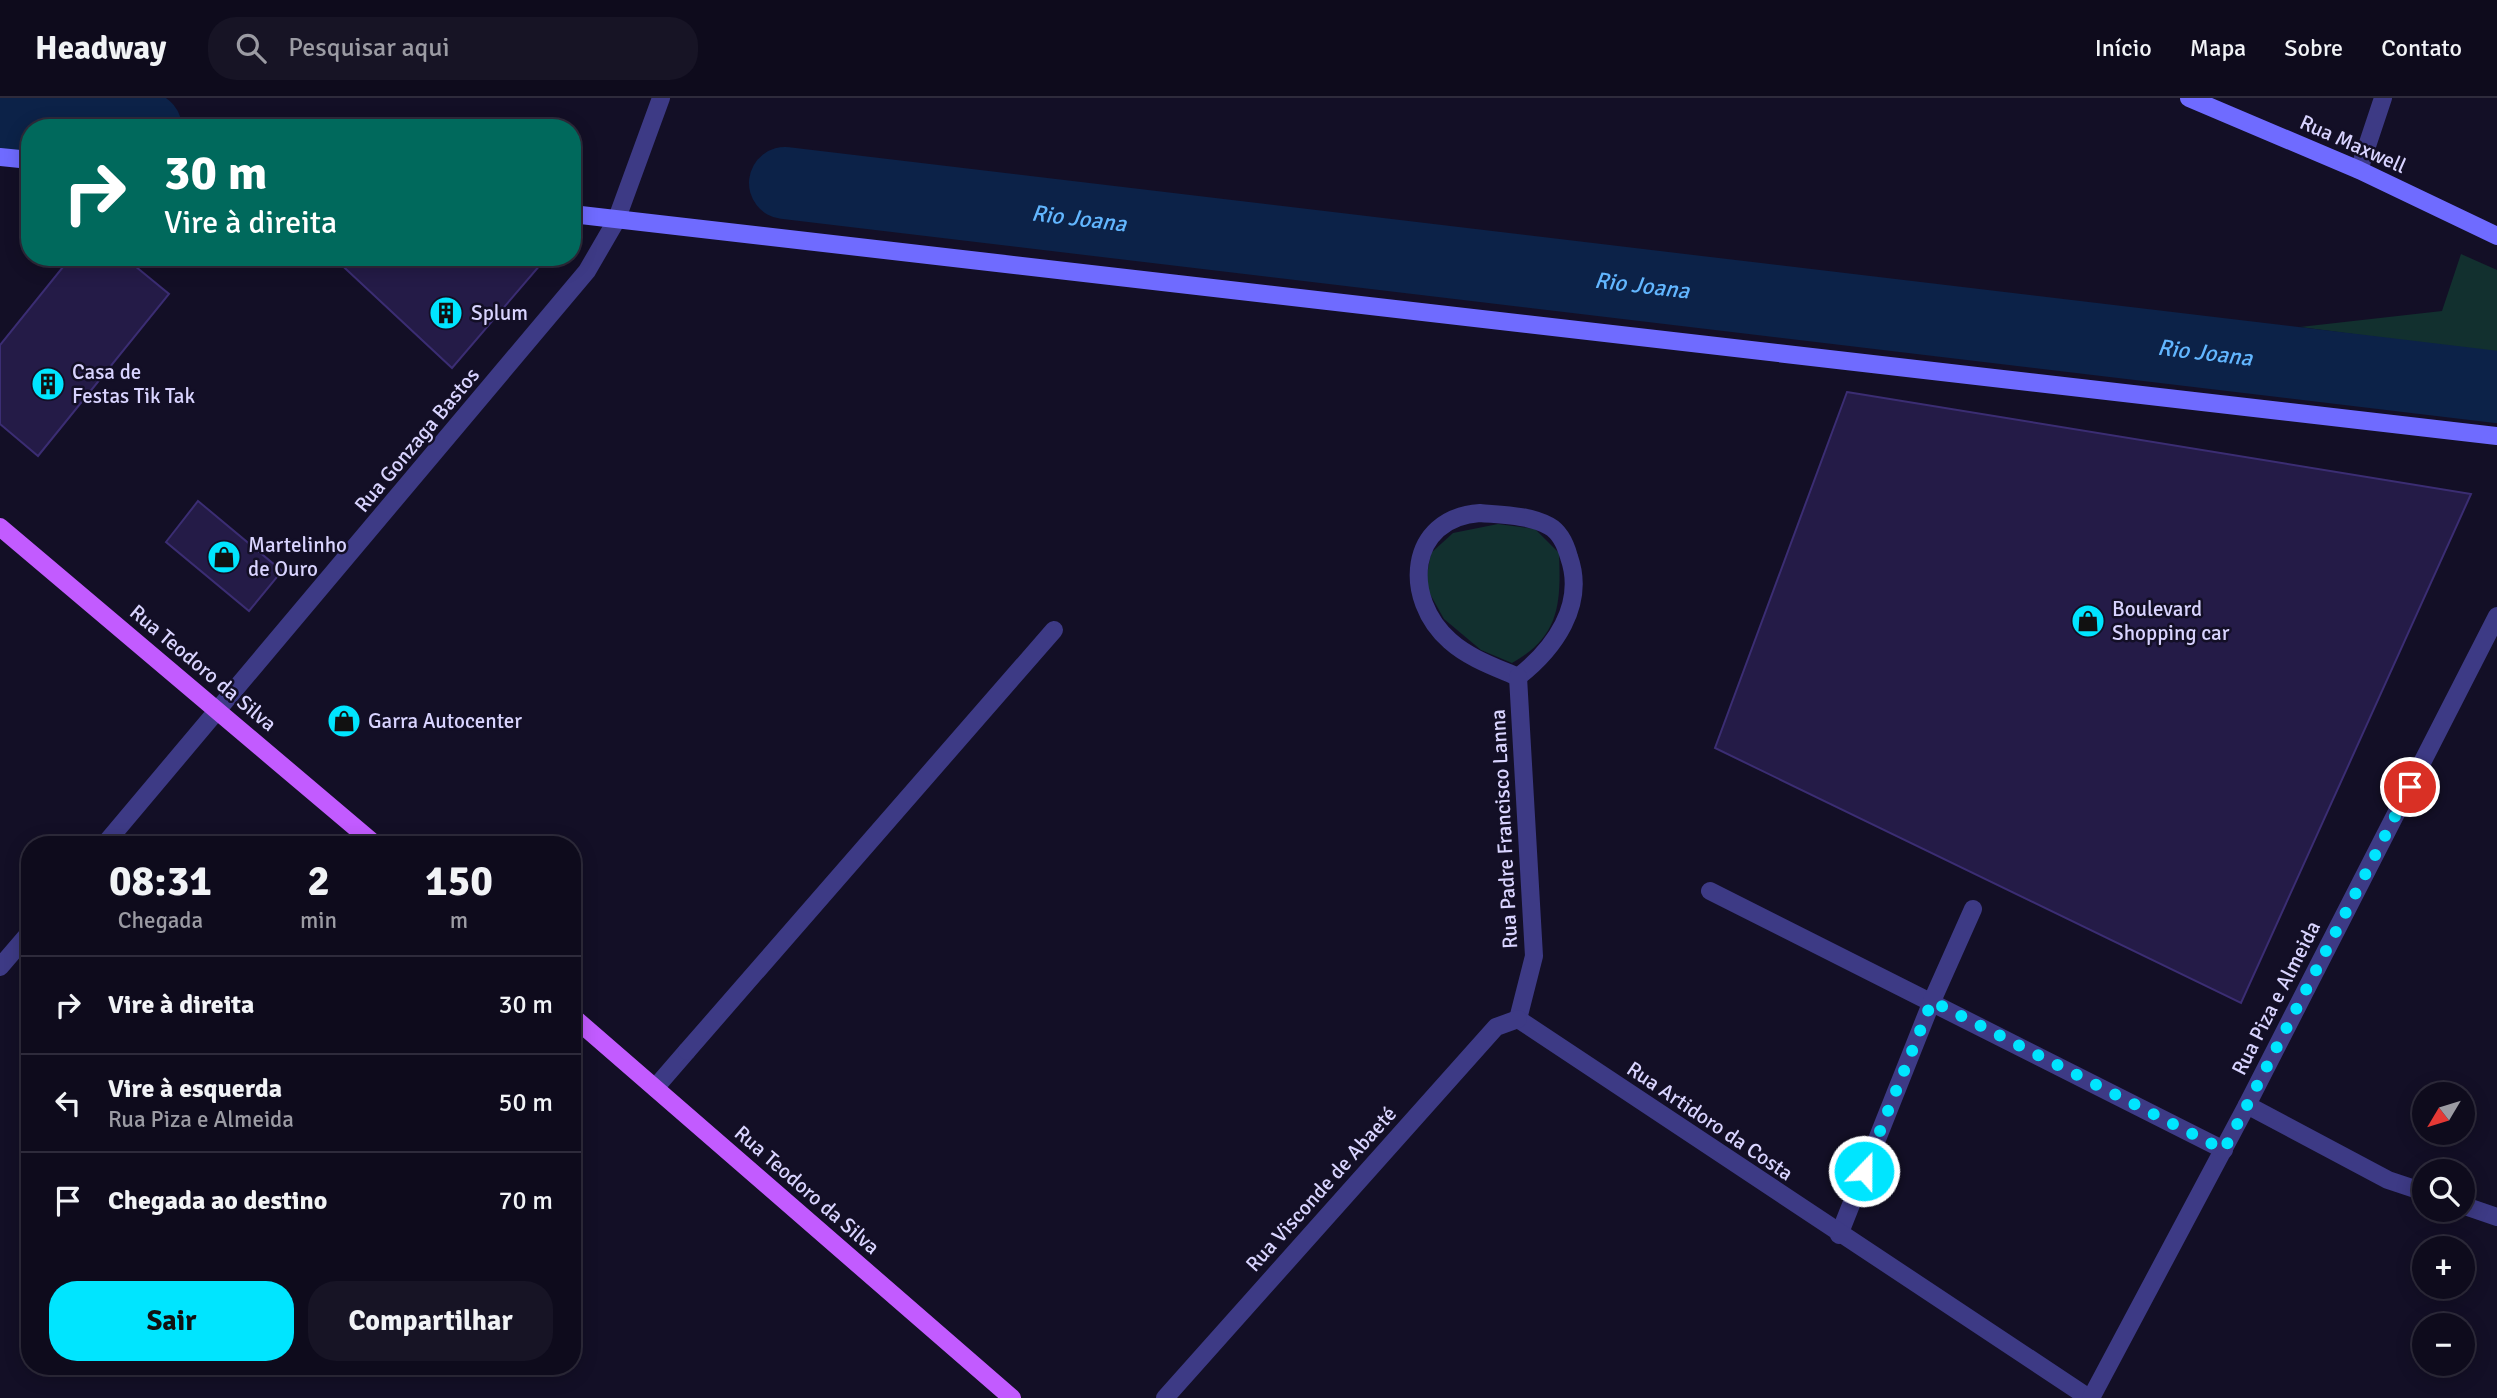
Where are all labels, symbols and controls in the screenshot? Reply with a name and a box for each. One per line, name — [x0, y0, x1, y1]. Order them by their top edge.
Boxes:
search box — [208, 17, 698, 80]
text: Headway — [35, 28, 166, 69]
icon: search — [232, 29, 270, 67]
text: Pesquisar aqui — [288, 32, 450, 64]
text: Início — [2095, 33, 2152, 63]
text: Mapa — [2190, 33, 2246, 63]
text: Sobre — [2284, 33, 2343, 63]
text: Contato — [2381, 33, 2462, 63]
street label: Rua Maxwell — [2296, 109, 2410, 179]
text: 30 m — [164, 143, 267, 203]
icon: right — [49, 147, 140, 238]
water label: Rio Joana — [1030, 198, 1129, 238]
text: Vire à direita — [164, 203, 337, 242]
water label: Rio Joana — [1593, 265, 1692, 305]
building icon: Splum — [427, 294, 465, 332]
place label: Splum — [471, 300, 528, 326]
water label: Rio Joana — [2156, 332, 2255, 372]
place label: Casa de Festas Tik Tak — [72, 359, 195, 409]
street label: Rua Gonzaga Bastos — [349, 362, 485, 518]
building icon: Casa de Festas Tik Tak — [29, 365, 67, 403]
place label: Martelinho de Ouro — [248, 532, 347, 582]
shop icon: Martelinho de Ouro — [205, 538, 243, 576]
place label: Boulevard Shopping car — [2112, 596, 2230, 646]
street label: Rua Teodoro da Silva — [124, 599, 282, 737]
shop icon: Boulevard Shopping car — [2069, 602, 2107, 640]
shop icon: Garra Autocenter — [325, 702, 363, 740]
place label: Garra Autocenter — [368, 708, 522, 734]
street label: Rua Padre Francisco Lanna — [1485, 709, 1523, 949]
pin — [2380, 757, 2440, 817]
icon: arrive — [2391, 768, 2429, 806]
text: 08:31 — [109, 856, 212, 907]
text: 2 — [307, 856, 330, 907]
text: 150 — [425, 856, 493, 907]
text: Chegada — [118, 906, 203, 935]
text: min — [300, 906, 337, 935]
text: m — [450, 906, 468, 935]
street label: Rua Piza e Almeida — [2226, 916, 2326, 1080]
icon: right — [49, 986, 87, 1024]
text: Vire à direita — [108, 989, 254, 1021]
text: 30 m — [498, 989, 553, 1021]
street label: Rua Artidoro da Costa — [1622, 1056, 1798, 1186]
text: Vire à esquerda — [108, 1073, 282, 1105]
north arrow — [2412, 1082, 2474, 1144]
map controls — [2412, 1082, 2475, 1376]
icon: left — [49, 1084, 87, 1122]
text: 50 m — [498, 1087, 553, 1119]
street label: Rua Visconde de Abaeté — [1240, 1101, 1402, 1277]
text: Rua Piza e Almeida — [108, 1105, 294, 1134]
street label: Rua Teodoro da Silva — [729, 1120, 885, 1260]
position arrow — [1827, 1134, 1901, 1208]
button: search — [2412, 1159, 2475, 1222]
icon: arrive — [49, 1182, 87, 1220]
text: Chegada ao destino — [108, 1185, 327, 1217]
text: 70 m — [498, 1185, 553, 1217]
button: + — [2412, 1236, 2475, 1299]
button: Sair — [49, 1281, 294, 1361]
button: Compartilhar — [308, 1281, 553, 1361]
button: − — [2412, 1313, 2475, 1376]

